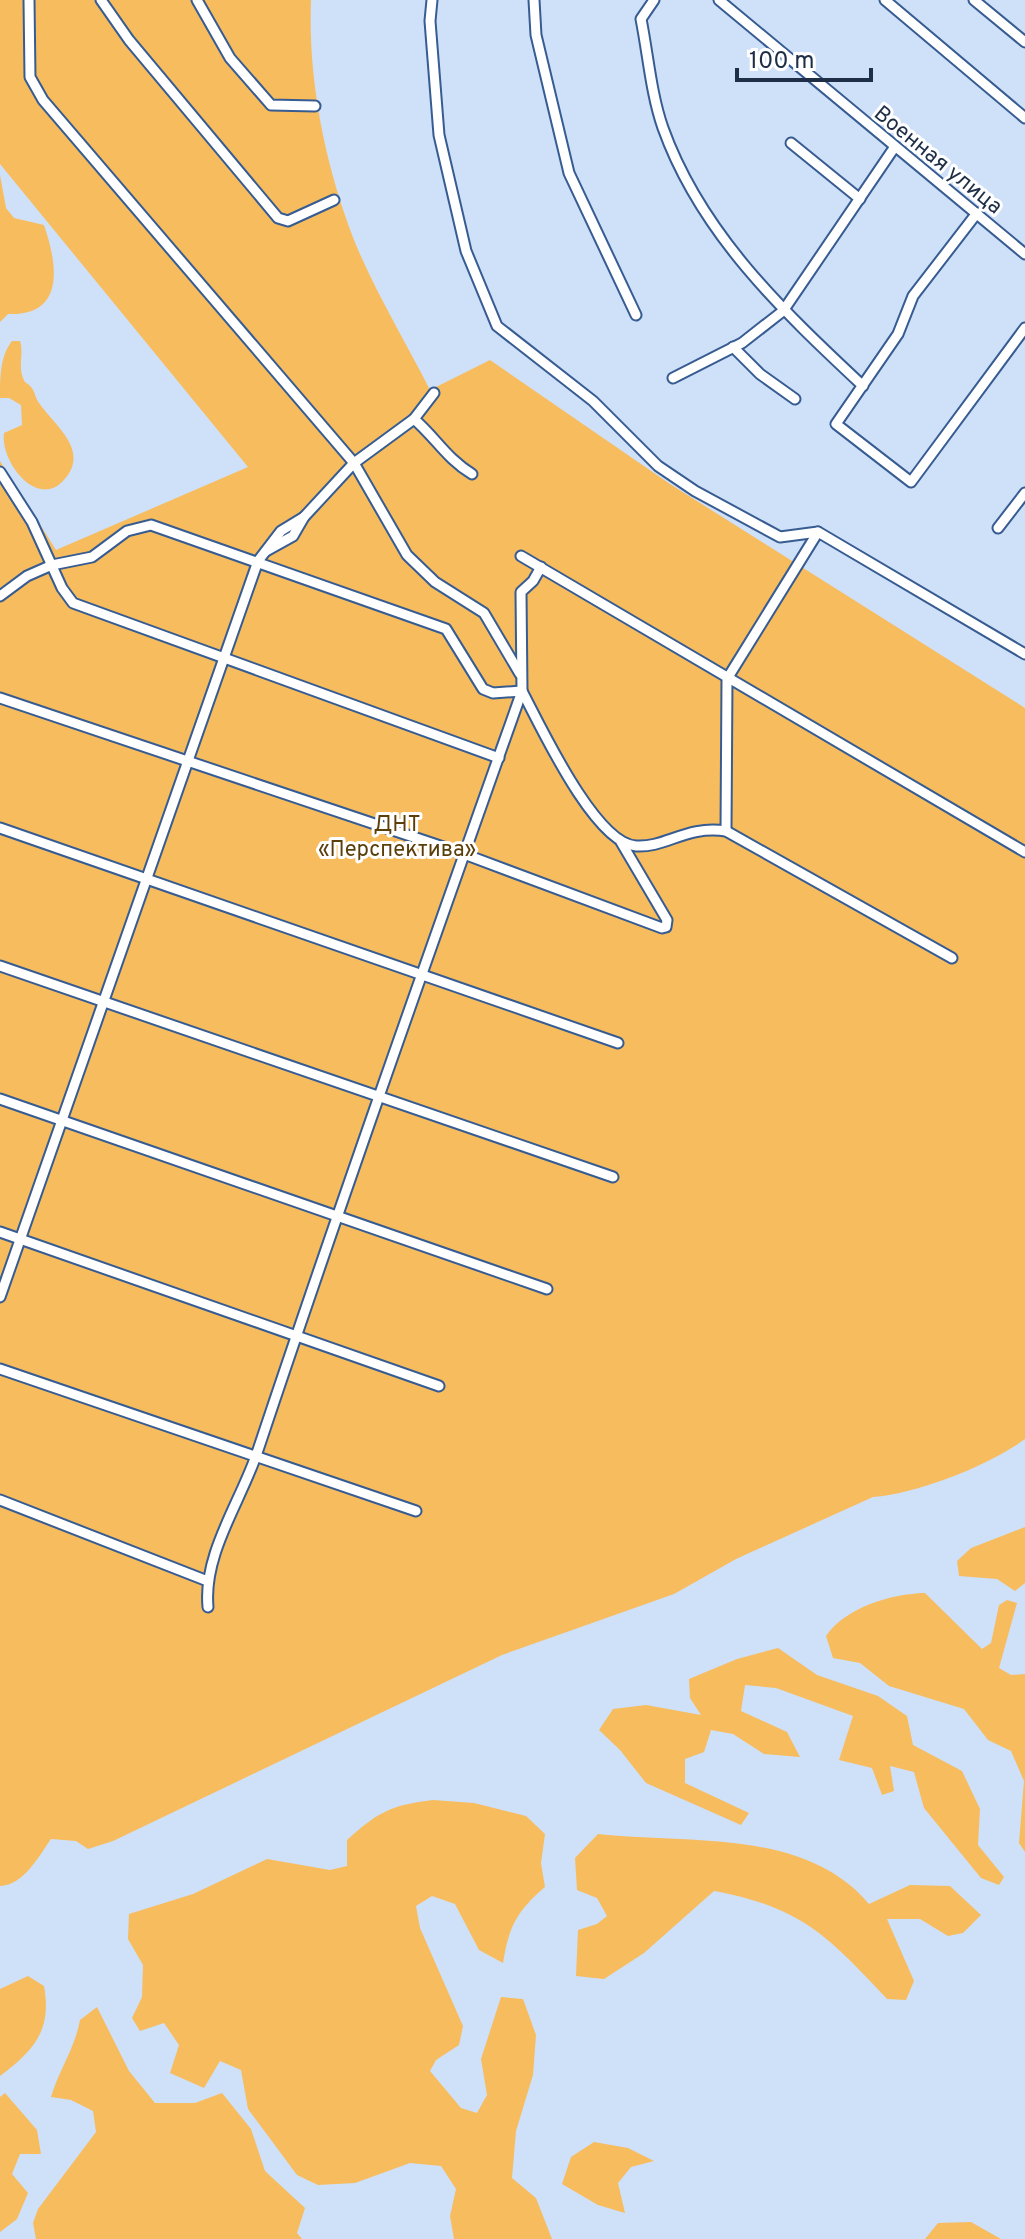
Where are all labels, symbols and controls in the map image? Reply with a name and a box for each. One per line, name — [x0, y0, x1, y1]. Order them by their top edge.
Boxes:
scale bar — [737, 32, 871, 82]
text: 100 m — [749, 47, 815, 77]
street label: Военная улица — [868, 101, 1007, 221]
park label: ДНТ «Перспектива» — [318, 812, 476, 864]

